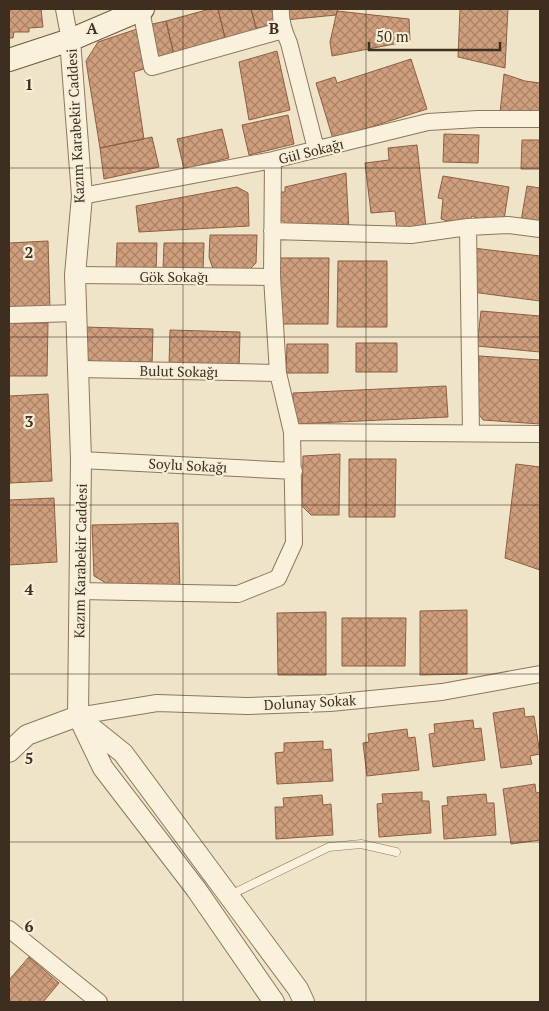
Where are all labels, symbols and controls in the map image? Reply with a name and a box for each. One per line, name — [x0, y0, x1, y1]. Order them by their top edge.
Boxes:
text: A — [86, 17, 98, 39]
text: B — [269, 17, 279, 39]
scale bar — [369, 20, 500, 52]
text: 50 m — [376, 26, 409, 46]
street label: Kazım Karabekir Caddesi — [61, 48, 89, 204]
text: 1 — [24, 73, 34, 95]
street label: Gül Sokağı — [276, 134, 346, 168]
text: 2 — [24, 241, 34, 263]
street label: Gök Sokağı — [139, 267, 209, 286]
street label: Bulut Sokağı — [140, 361, 218, 381]
text: 3 — [24, 410, 34, 432]
street label: Soylu Sokağı — [148, 453, 228, 477]
street label: Kazım Karabekir Caddesi — [69, 483, 91, 639]
text: 4 — [24, 578, 34, 600]
street label: Dolunay Sokak — [263, 690, 357, 714]
text: 5 — [24, 747, 34, 769]
text: 6 — [24, 915, 34, 937]

